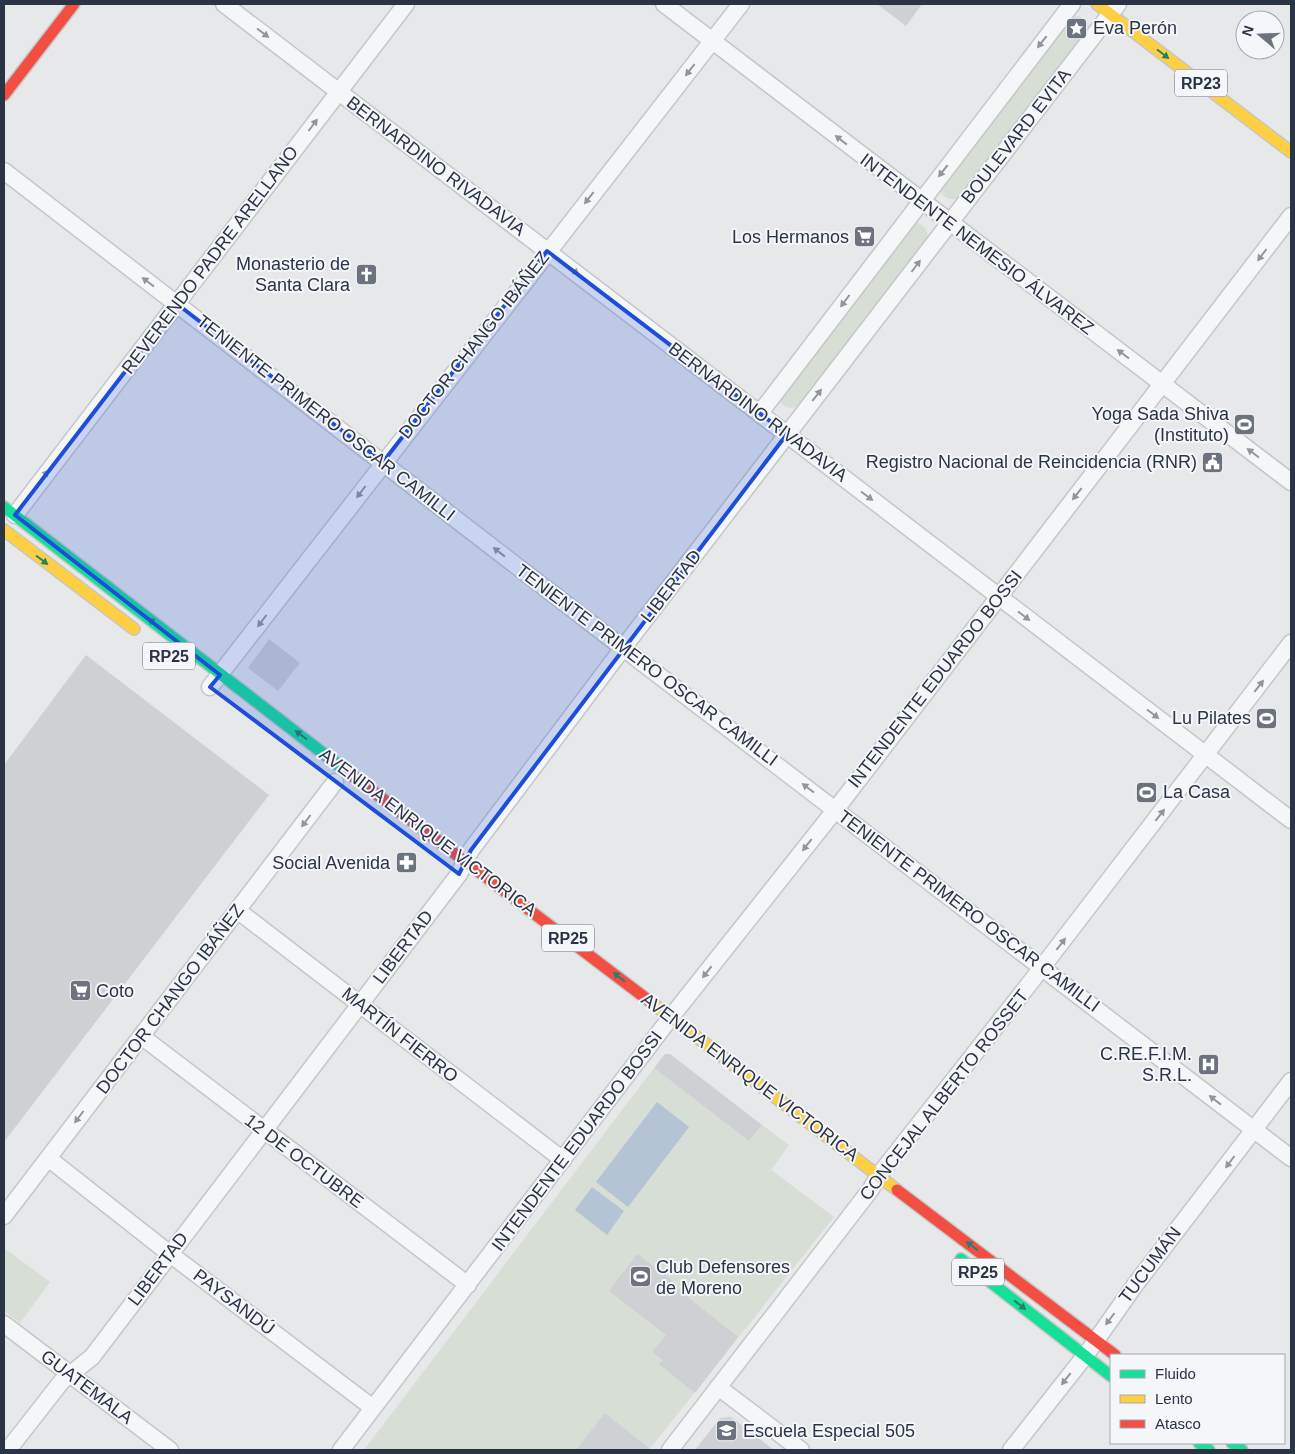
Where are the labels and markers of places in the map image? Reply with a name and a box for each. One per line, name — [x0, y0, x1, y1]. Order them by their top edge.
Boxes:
place icon: Eva Perón — [1065, 16, 1089, 40]
place label: Eva Perón — [1093, 18, 1177, 38]
supermarket icon: Los Hermanos — [853, 225, 877, 249]
place label: Los Hermanos — [732, 227, 849, 247]
place label: Monasterio de Santa Clara — [236, 254, 351, 295]
church icon: Monasterio de Santa Clara — [354, 262, 378, 286]
place label: Yoga Sada Shiva (Instituto) — [1092, 404, 1230, 445]
sports icon: Yoga Sada Shiva (Instituto) — [1233, 412, 1257, 436]
public building icon: Registro Nacional de Reincidencia (RNR) — [1201, 450, 1225, 474]
place label: Registro Nacional de Reincidencia (RNR) — [866, 452, 1197, 472]
sports icon: Lu Pilates — [1255, 706, 1279, 730]
place label: Lu Pilates — [1172, 708, 1251, 728]
sports icon: La Casa — [1135, 780, 1159, 804]
place label: La Casa — [1163, 782, 1231, 802]
pharmacy icon: Social Avenida — [394, 851, 418, 875]
place label: Social Avenida — [272, 853, 391, 873]
supermarket icon: Coto — [68, 979, 92, 1003]
place label: Coto — [96, 981, 134, 1001]
place label: C.RE.F.I.M. S.R.L. — [1100, 1044, 1192, 1085]
hospital icon: C.RE.F.I.M. S.R.L. — [1196, 1052, 1220, 1076]
place label: Club Defensores de Moreno — [656, 1257, 790, 1298]
sports icon: Club Defensores de Moreno — [628, 1265, 652, 1289]
school or university icon: Escuela Especial 505 — [715, 1419, 739, 1443]
place label: Escuela Especial 505 — [743, 1421, 915, 1441]

